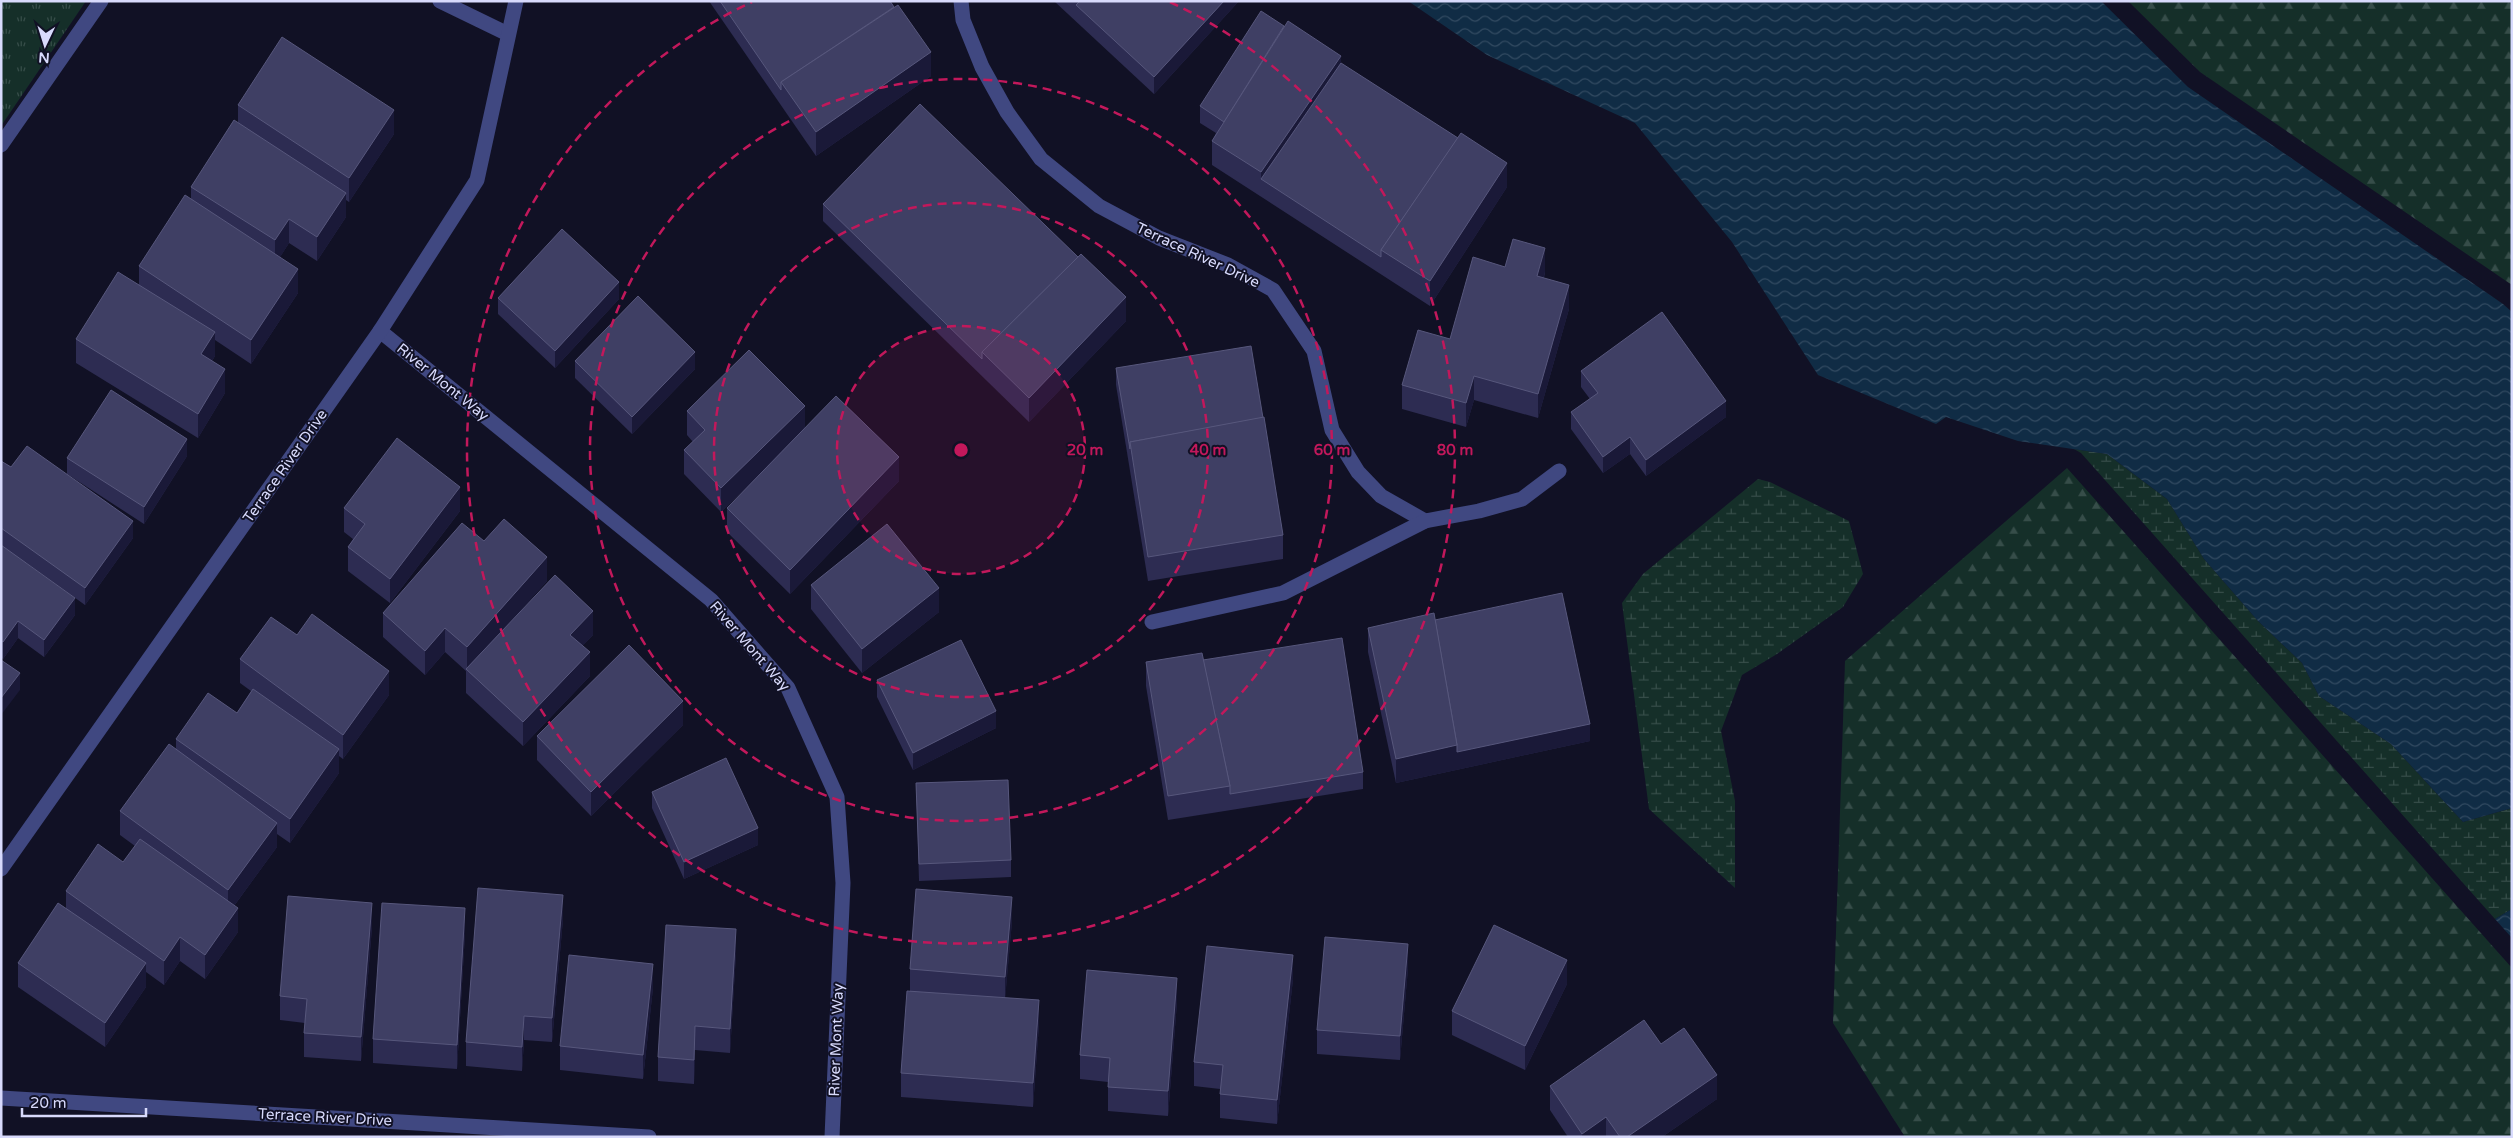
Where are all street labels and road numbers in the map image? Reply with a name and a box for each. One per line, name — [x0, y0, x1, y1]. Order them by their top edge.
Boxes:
street label: Terrace River Drive — [1133, 218, 1263, 292]
street label: River Mont Way — [393, 339, 493, 425]
street label: Terrace River Drive — [239, 406, 331, 526]
street label: River Mont Way — [706, 597, 794, 695]
street label: River Mont Way — [825, 983, 847, 1097]
street label: Terrace River Drive — [257, 1104, 393, 1130]

